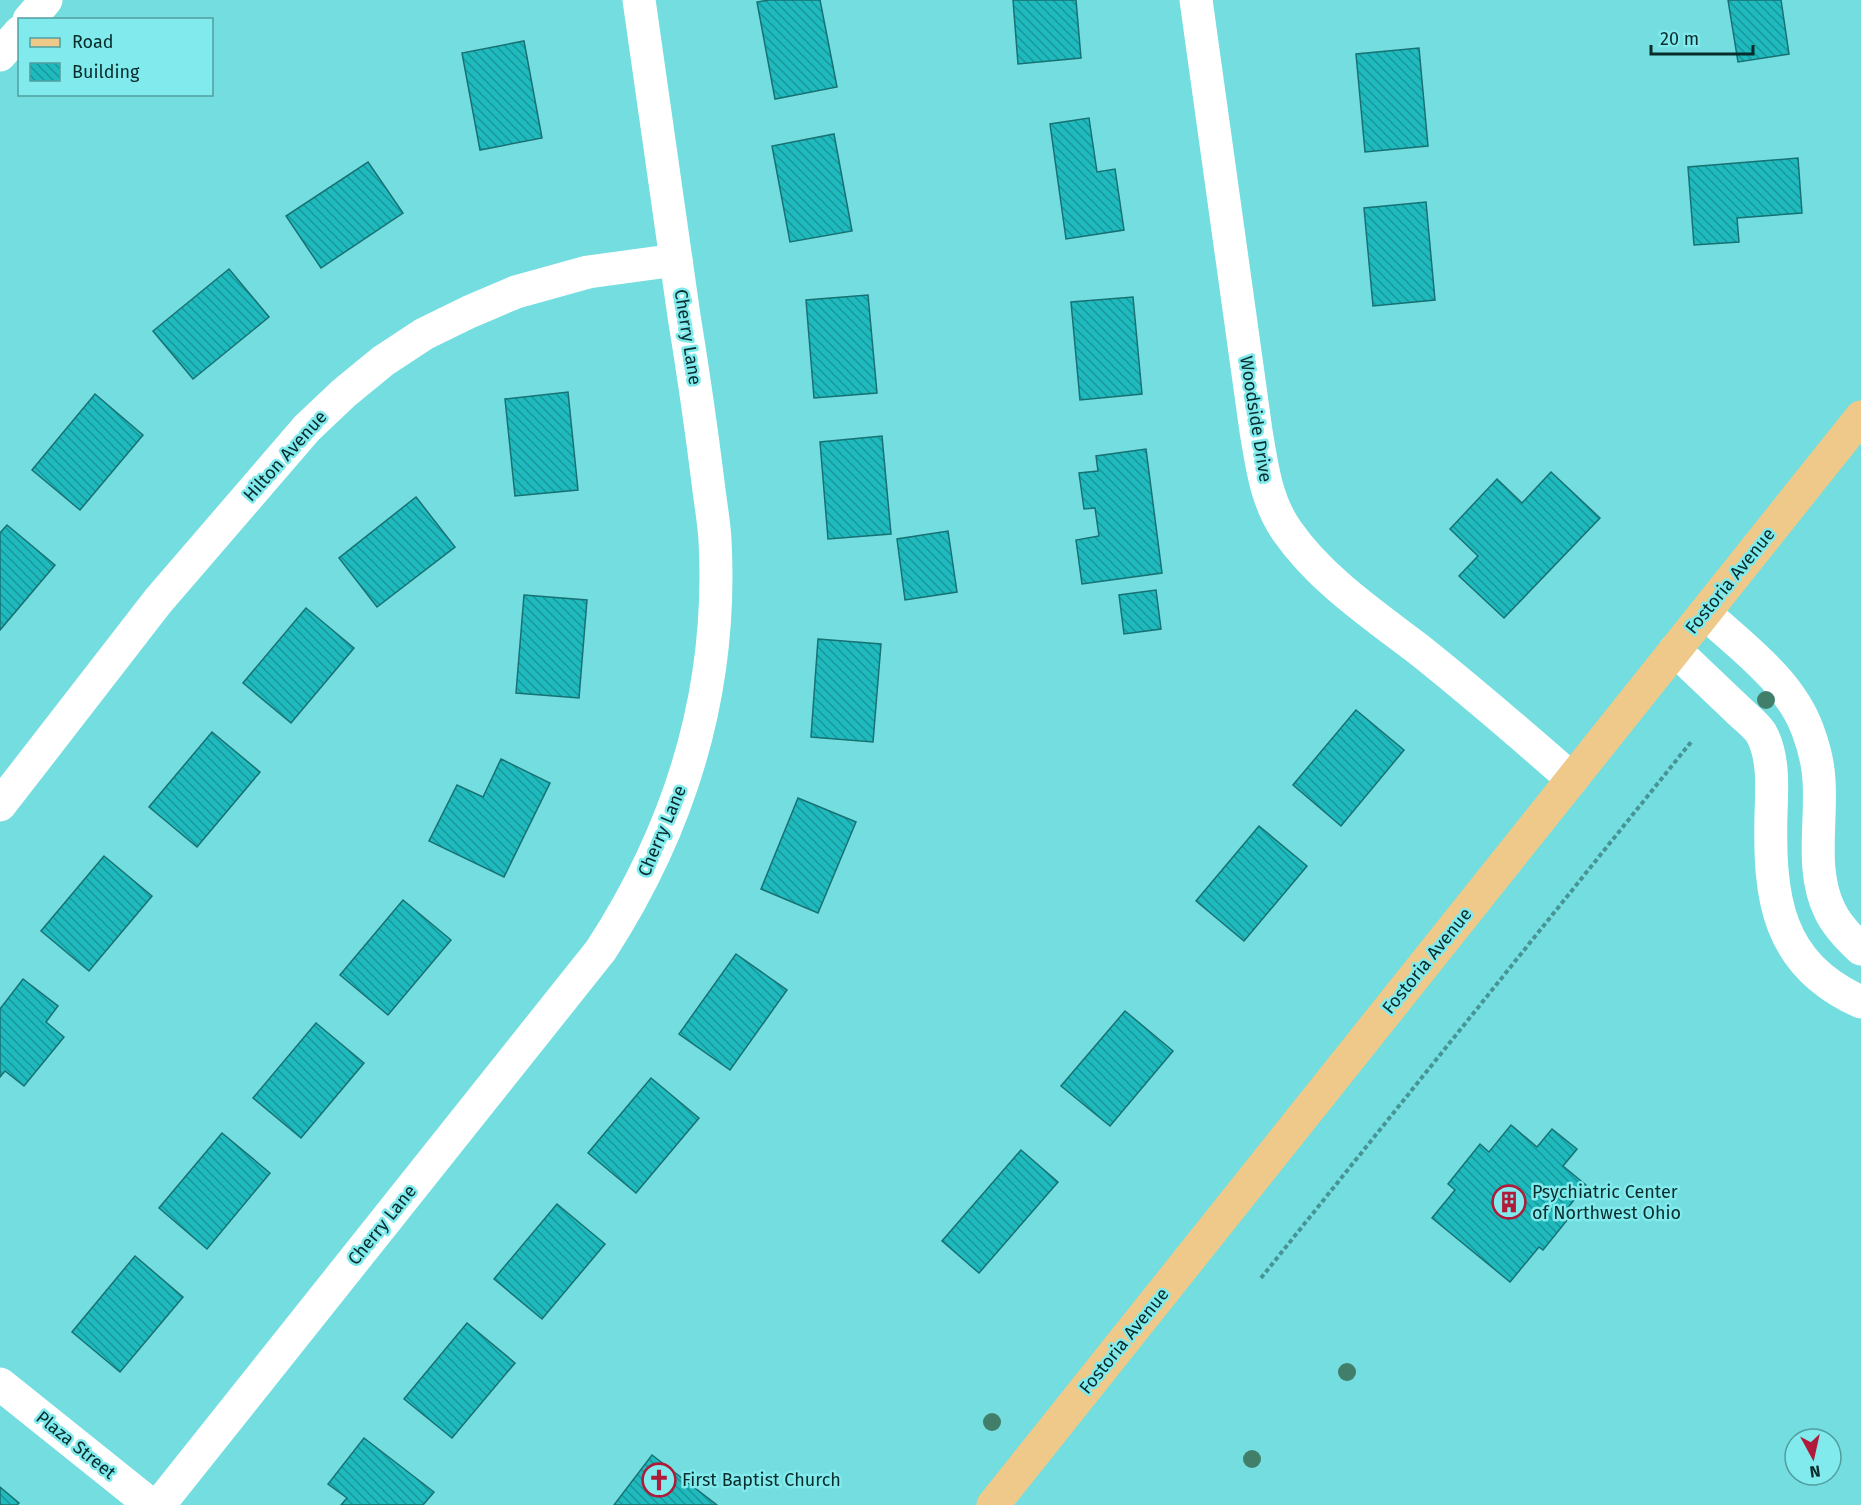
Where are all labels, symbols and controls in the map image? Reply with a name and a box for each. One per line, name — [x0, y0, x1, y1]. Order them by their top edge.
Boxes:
legend — [18, 18, 213, 96]
scale bar — [1651, 18, 1753, 56]
text: 20 m — [1660, 28, 1699, 50]
text: Road — [72, 31, 114, 53]
text: Building — [72, 61, 140, 83]
street label: Cherry Lane — [670, 288, 706, 386]
street label: Woodside Drive — [1235, 354, 1277, 484]
street label: Hilton Avenue — [239, 406, 331, 506]
street label: Fostoria Avenue — [1680, 523, 1780, 639]
street label: Cherry Lane — [633, 782, 691, 880]
street label: Fostoria Avenue — [1377, 903, 1477, 1019]
street label: Cherry Lane — [343, 1180, 421, 1270]
place label: Psychiatric Center of Northwest Ohio — [1532, 1181, 1681, 1224]
building icon: Psychiatric Center of Northwest Ohio — [1491, 1184, 1527, 1220]
street label: Fostoria Avenue — [1074, 1283, 1174, 1399]
street label: Plaza Street — [32, 1406, 121, 1484]
north arrow — [1783, 1427, 1843, 1487]
text: N — [1808, 1461, 1822, 1482]
church icon: First Baptist Church — [641, 1462, 677, 1498]
place label: First Baptist Church — [682, 1469, 841, 1491]

